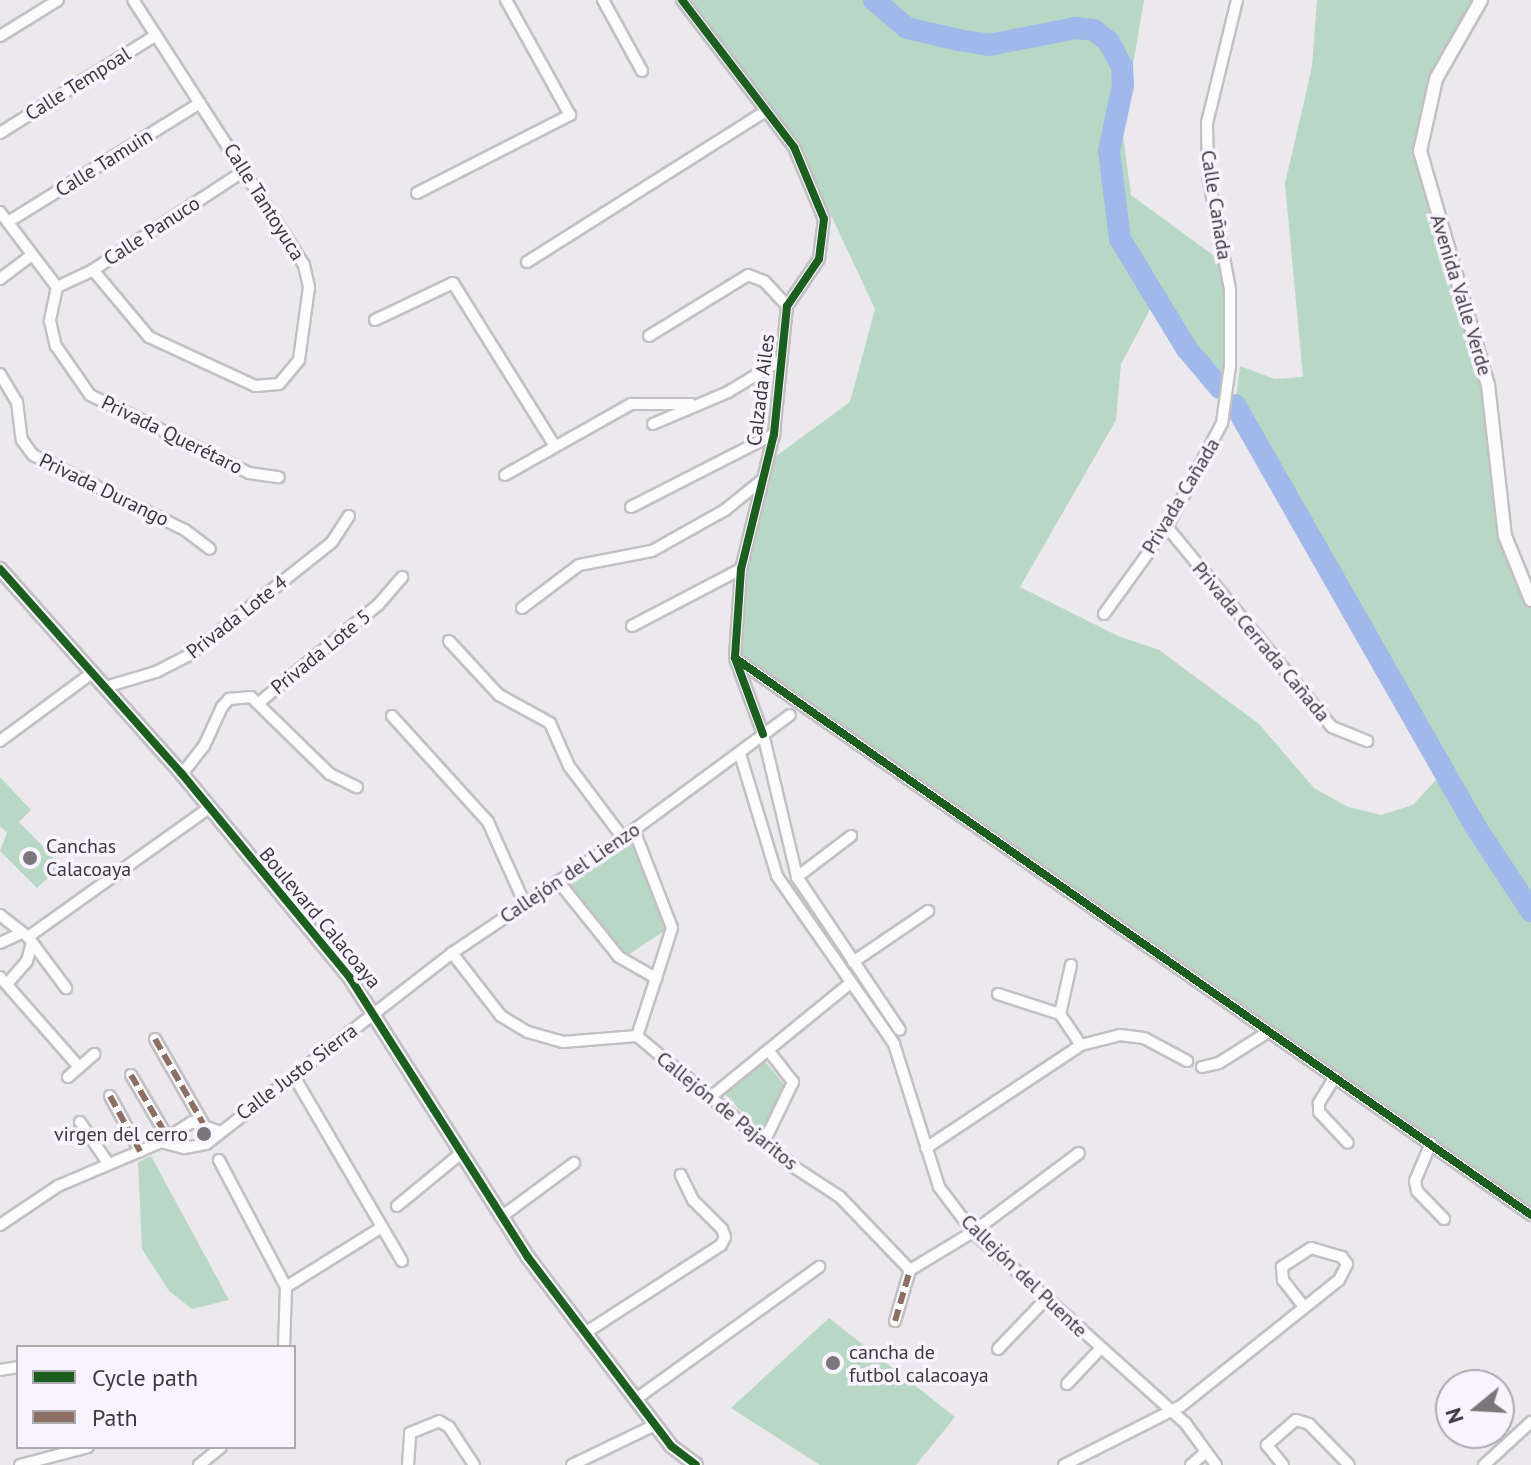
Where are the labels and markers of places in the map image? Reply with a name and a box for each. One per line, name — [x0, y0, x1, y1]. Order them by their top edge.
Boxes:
place label: Canchas Calacoaya — [46, 834, 131, 881]
marker: Canchas Calacoaya — [21, 849, 39, 867]
place label: virgen del cerro — [54, 1122, 188, 1146]
marker: virgen del cerro — [195, 1125, 213, 1143]
place label: cancha de futbol calacoaya — [849, 1340, 989, 1387]
marker: cancha de futbol calacoaya — [824, 1354, 842, 1372]

